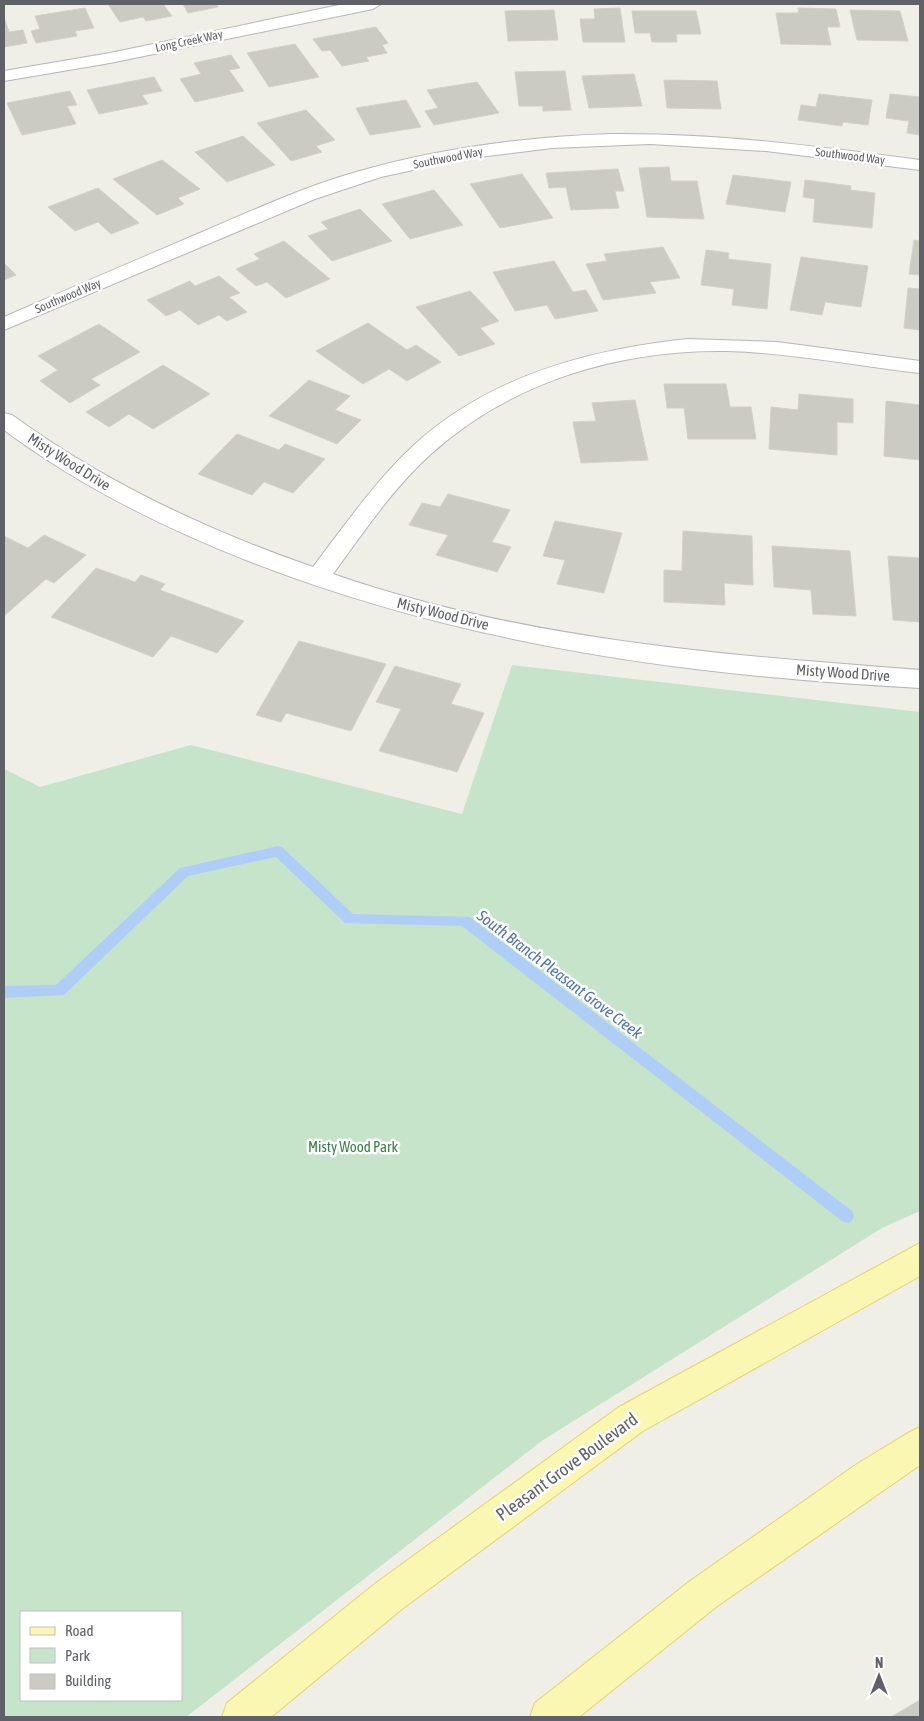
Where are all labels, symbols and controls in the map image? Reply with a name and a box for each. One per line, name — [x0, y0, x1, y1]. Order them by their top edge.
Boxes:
street label: Long Creek Way — [154, 27, 224, 55]
street label: Southwood Way — [412, 144, 484, 172]
street label: Southwood Way — [814, 145, 886, 167]
street label: Southwood Way — [33, 276, 103, 316]
street label: Misty Wood Drive — [25, 429, 114, 494]
street label: Misty Wood Drive — [395, 594, 491, 633]
street label: Misty Wood Drive — [795, 661, 891, 684]
water label: South Branch Pleasant Grove Creek — [473, 905, 647, 1043]
park label: Misty Wood Park — [308, 1138, 398, 1155]
street label: Pleasant Grove Boulevard — [492, 1408, 642, 1525]
legend — [20, 1611, 182, 1701]
text: Road — [65, 1622, 94, 1639]
text: Park — [65, 1647, 90, 1664]
north arrow — [854, 1651, 904, 1701]
text: N — [875, 1655, 883, 1671]
text: Building — [65, 1672, 111, 1689]

